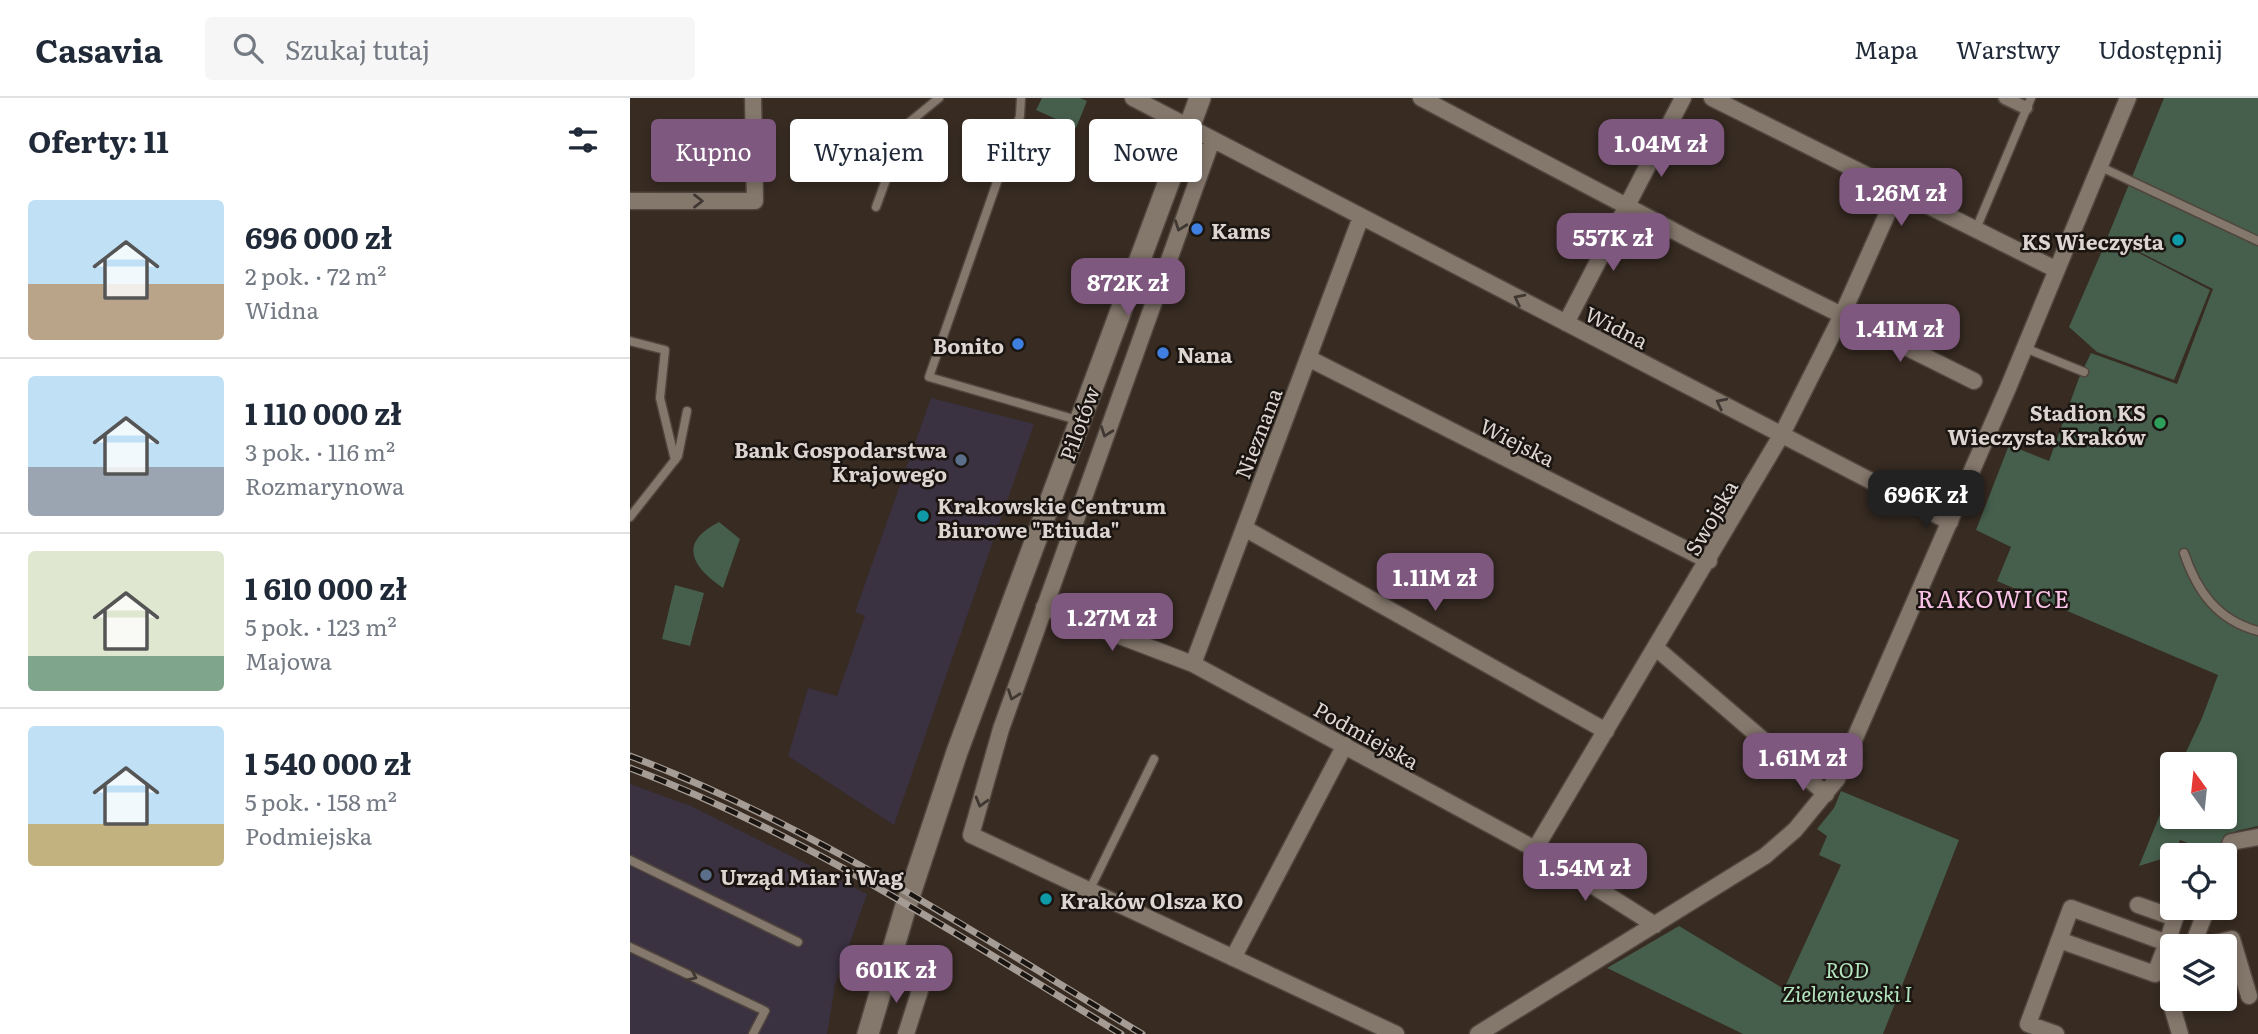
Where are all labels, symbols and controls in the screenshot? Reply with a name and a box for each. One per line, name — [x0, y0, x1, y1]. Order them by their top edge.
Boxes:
search box — [205, 17, 695, 80]
text: Casavia — [35, 24, 163, 73]
icon: search — [229, 29, 267, 67]
text: Szukaj tutaj — [285, 29, 430, 68]
text: Mapa — [1854, 31, 1918, 66]
text: Warstwy — [1956, 31, 2060, 66]
text: Udostępnij — [2098, 31, 2223, 66]
text: Oferty: 11 — [28, 118, 169, 162]
chip: Kupno — [651, 119, 776, 182]
chip: Wynajem — [790, 119, 948, 182]
chip: Filtry — [962, 119, 1075, 182]
chip: Nowe — [1089, 119, 1202, 182]
pin: 1.04M zł — [1589, 120, 1733, 179]
icon: filters — [564, 121, 602, 159]
text: 1.04M zł — [1614, 125, 1708, 159]
pin: 1.26M zł — [1829, 169, 1973, 228]
text: 1.26M zł — [1855, 174, 1947, 208]
one-way arrow — [693, 193, 704, 209]
text: 696 000 zł — [245, 214, 392, 258]
place label: Kams — [1211, 214, 1271, 245]
pin: 557K zł — [1548, 214, 1678, 273]
one-way arrow — [1175, 219, 1189, 231]
text: 557K zł — [1573, 219, 1653, 253]
marker: Kams — [1189, 221, 1205, 237]
place label: KS Wieczysta — [2021, 225, 2165, 256]
icon: home — [84, 228, 168, 312]
marker: KS Wieczysta — [2170, 232, 2186, 248]
text: 2 pok. · 72 m² — [245, 258, 386, 292]
pin: 872K zł — [1063, 258, 1193, 318]
text: 872K zł — [1087, 264, 1169, 298]
text: Widna — [245, 292, 319, 326]
one-way arrow — [1514, 294, 1526, 308]
street label: Widna — [1580, 297, 1655, 355]
pin: 1.41M zł — [1828, 304, 1972, 364]
text: 1.41M zł — [1856, 310, 1944, 344]
place label: Bonito — [933, 329, 1004, 360]
marker: Bonito — [1010, 336, 1026, 352]
place label: Nana — [1177, 338, 1233, 369]
marker: Nana — [1155, 345, 1171, 361]
street label: Pilotów — [1050, 382, 1106, 464]
street label: Nieznana — [1225, 382, 1289, 483]
text: 1 110 000 zł — [245, 390, 402, 434]
place label: Stadion KS Wieczysta Kraków — [1947, 396, 2146, 451]
one-way arrow — [1716, 398, 1728, 412]
icon: home — [84, 404, 168, 488]
street label: Wiejska — [1475, 409, 1562, 473]
marker: Stadion KS Wieczysta Kraków — [2152, 415, 2168, 431]
one-way arrow — [1100, 426, 1114, 438]
place label: Bank Gospodarstwa Krajowego — [734, 433, 948, 488]
text: 3 pok. · 116 m² — [245, 434, 395, 468]
marker: Bank Gospodarstwa Krajowego — [953, 452, 969, 468]
text: Rozmarynowa — [245, 468, 404, 502]
pin: 696K zł — [1861, 470, 1991, 530]
street label: Swojska — [1676, 473, 1744, 560]
text: 696K zł — [1884, 476, 1968, 510]
place label: Krakowskie Centrum Biurowe "Etiuda" — [937, 489, 1166, 544]
marker: Krakowskie Centrum Biurowe "Etiuda" — [915, 508, 931, 524]
pin: 1.11M zł — [1363, 554, 1507, 613]
text: 1.11M zł — [1393, 559, 1477, 593]
text: 1 610 000 zł — [245, 565, 407, 609]
icon: home — [84, 579, 168, 663]
district label: RAKOWICE — [1917, 580, 2071, 615]
pin: 1.27M zł — [1040, 594, 1184, 653]
text: 1.27M zł — [1067, 599, 1157, 633]
text: 5 pok. · 123 m² — [245, 609, 397, 643]
text: Majowa — [245, 643, 332, 677]
one-way arrow — [1007, 688, 1021, 700]
street label: Podmiejska — [1309, 692, 1426, 776]
pin: 1.61M zł — [1731, 734, 1875, 793]
text: 1.61M zł — [1759, 739, 1847, 773]
text: 1 540 000 zł — [245, 740, 411, 784]
north arrow — [2160, 752, 2236, 830]
map controls — [2160, 752, 2237, 1011]
icon: home — [84, 754, 168, 838]
text: 5 pok. · 158 m² — [245, 784, 397, 818]
one-way arrow — [974, 795, 989, 807]
text: Podmiejska — [245, 818, 372, 852]
button: locate — [2160, 843, 2237, 920]
pin: 1.54M zł — [1513, 844, 1657, 903]
text: 1.54M zł — [1539, 849, 1631, 883]
place label: Urząd Miar i Wag — [720, 860, 904, 891]
marker: Urząd Miar i Wag — [698, 867, 714, 883]
place label: Kraków Olsza KO — [1060, 884, 1243, 915]
marker: Kraków Olsza KO — [1038, 891, 1054, 907]
button: layers — [2160, 934, 2237, 1011]
pin: 601K zł — [831, 946, 961, 1005]
text: 601K zł — [856, 951, 936, 985]
park label: ROD Zieleniewski I — [1782, 953, 1912, 1008]
one-way arrow — [685, 968, 697, 982]

